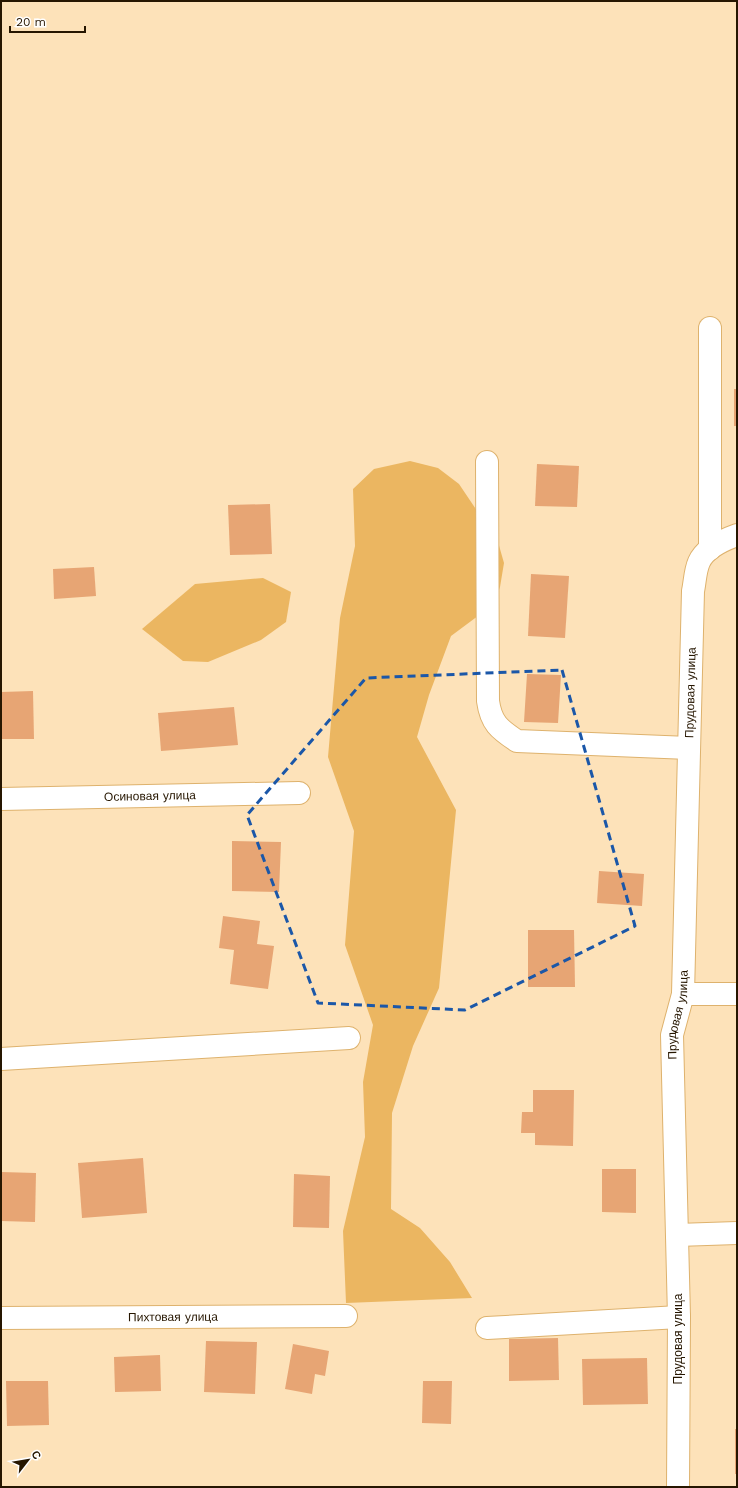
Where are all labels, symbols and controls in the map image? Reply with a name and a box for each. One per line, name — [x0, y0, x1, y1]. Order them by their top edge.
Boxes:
scale bar — [10, 8, 85, 34]
text: 20 m — [16, 15, 46, 29]
street label: Прудовая улица — [682, 647, 699, 738]
street label: Осиновая улица — [104, 788, 196, 804]
street label: Прудовая улица — [665, 970, 691, 1060]
street label: Прудовая улица — [671, 1293, 685, 1384]
street label: Пихтовая улица — [128, 1310, 218, 1324]
north arrow — [8, 1440, 48, 1480]
text: С — [29, 1448, 44, 1462]

